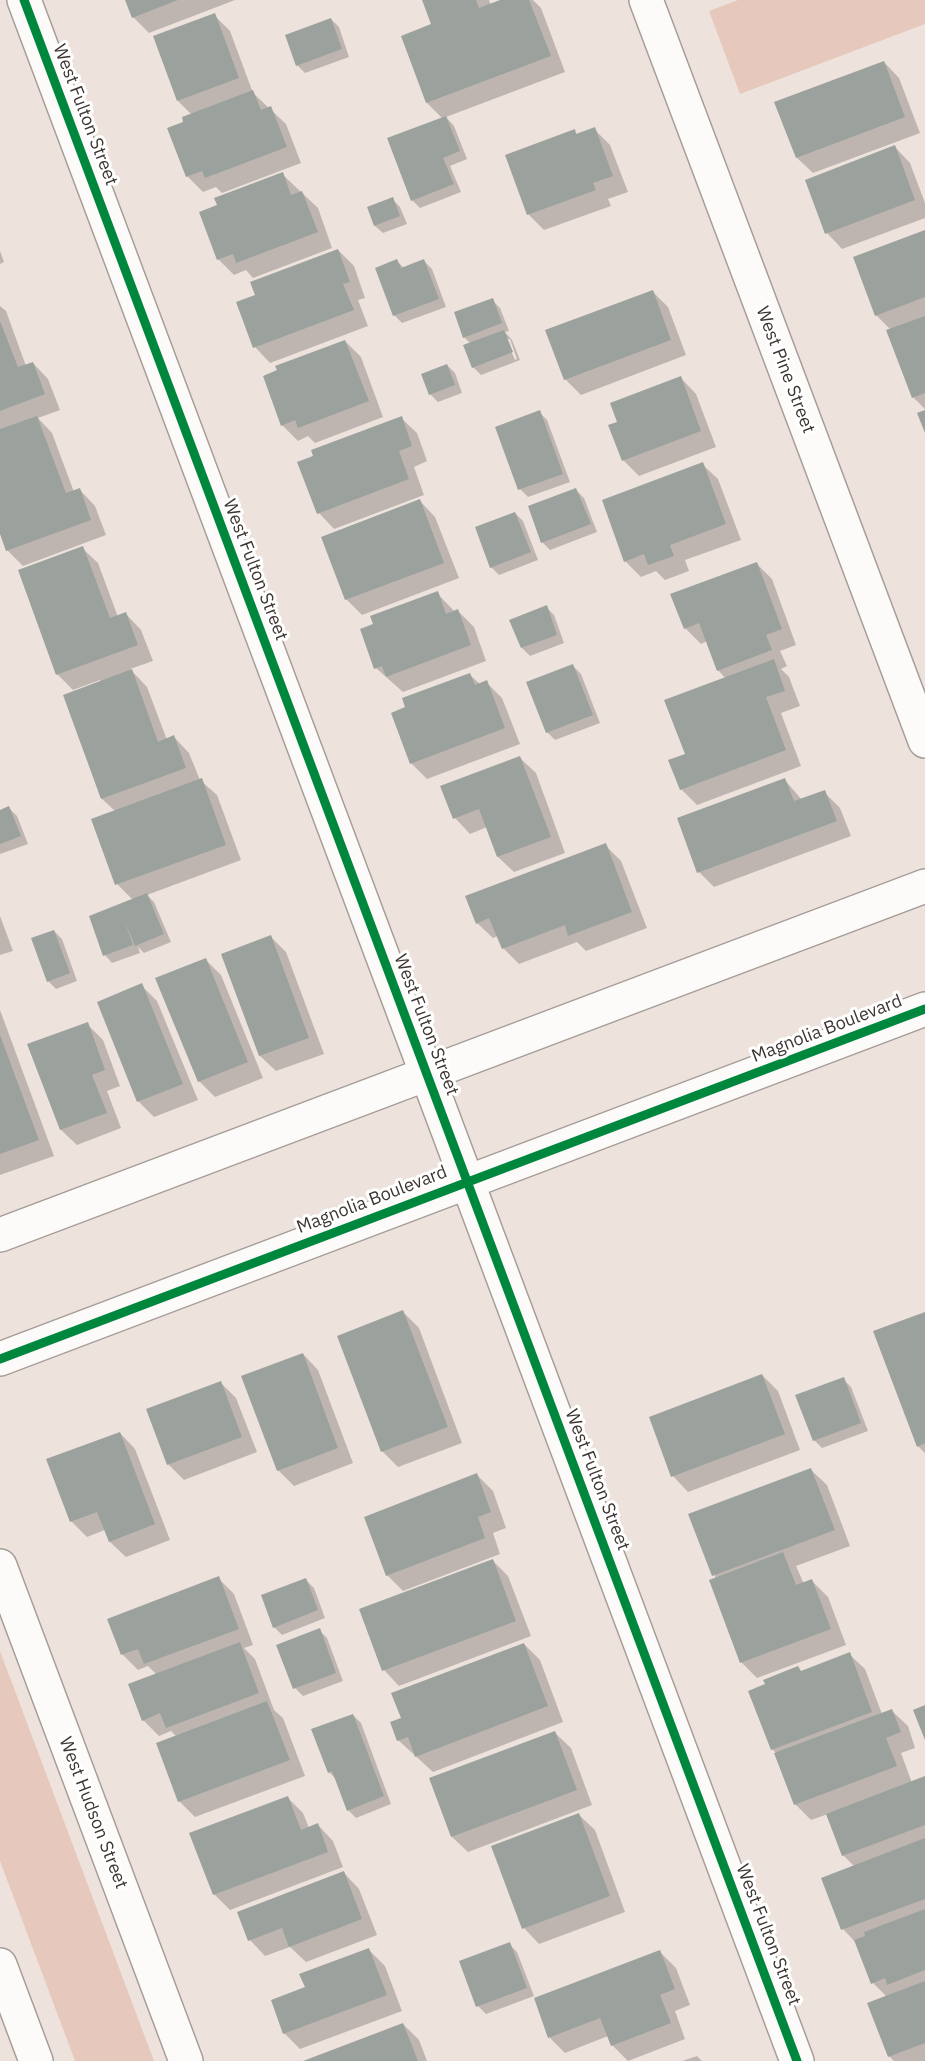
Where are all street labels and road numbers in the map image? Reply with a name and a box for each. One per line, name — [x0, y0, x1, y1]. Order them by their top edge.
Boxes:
street label: West Fulton Street — [48, 41, 122, 189]
street label: West Pine Street — [751, 304, 819, 436]
street label: West Fulton Street — [218, 496, 292, 644]
street label: West Fulton Street — [389, 951, 463, 1099]
street label: Magnolia Boulevard — [749, 990, 905, 1068]
street label: Magnolia Boulevard — [294, 1161, 450, 1239]
street label: West Fulton Street — [560, 1406, 634, 1554]
street label: West Hudson Street — [54, 1734, 132, 1892]
street label: West Fulton Street — [731, 1861, 805, 2009]

